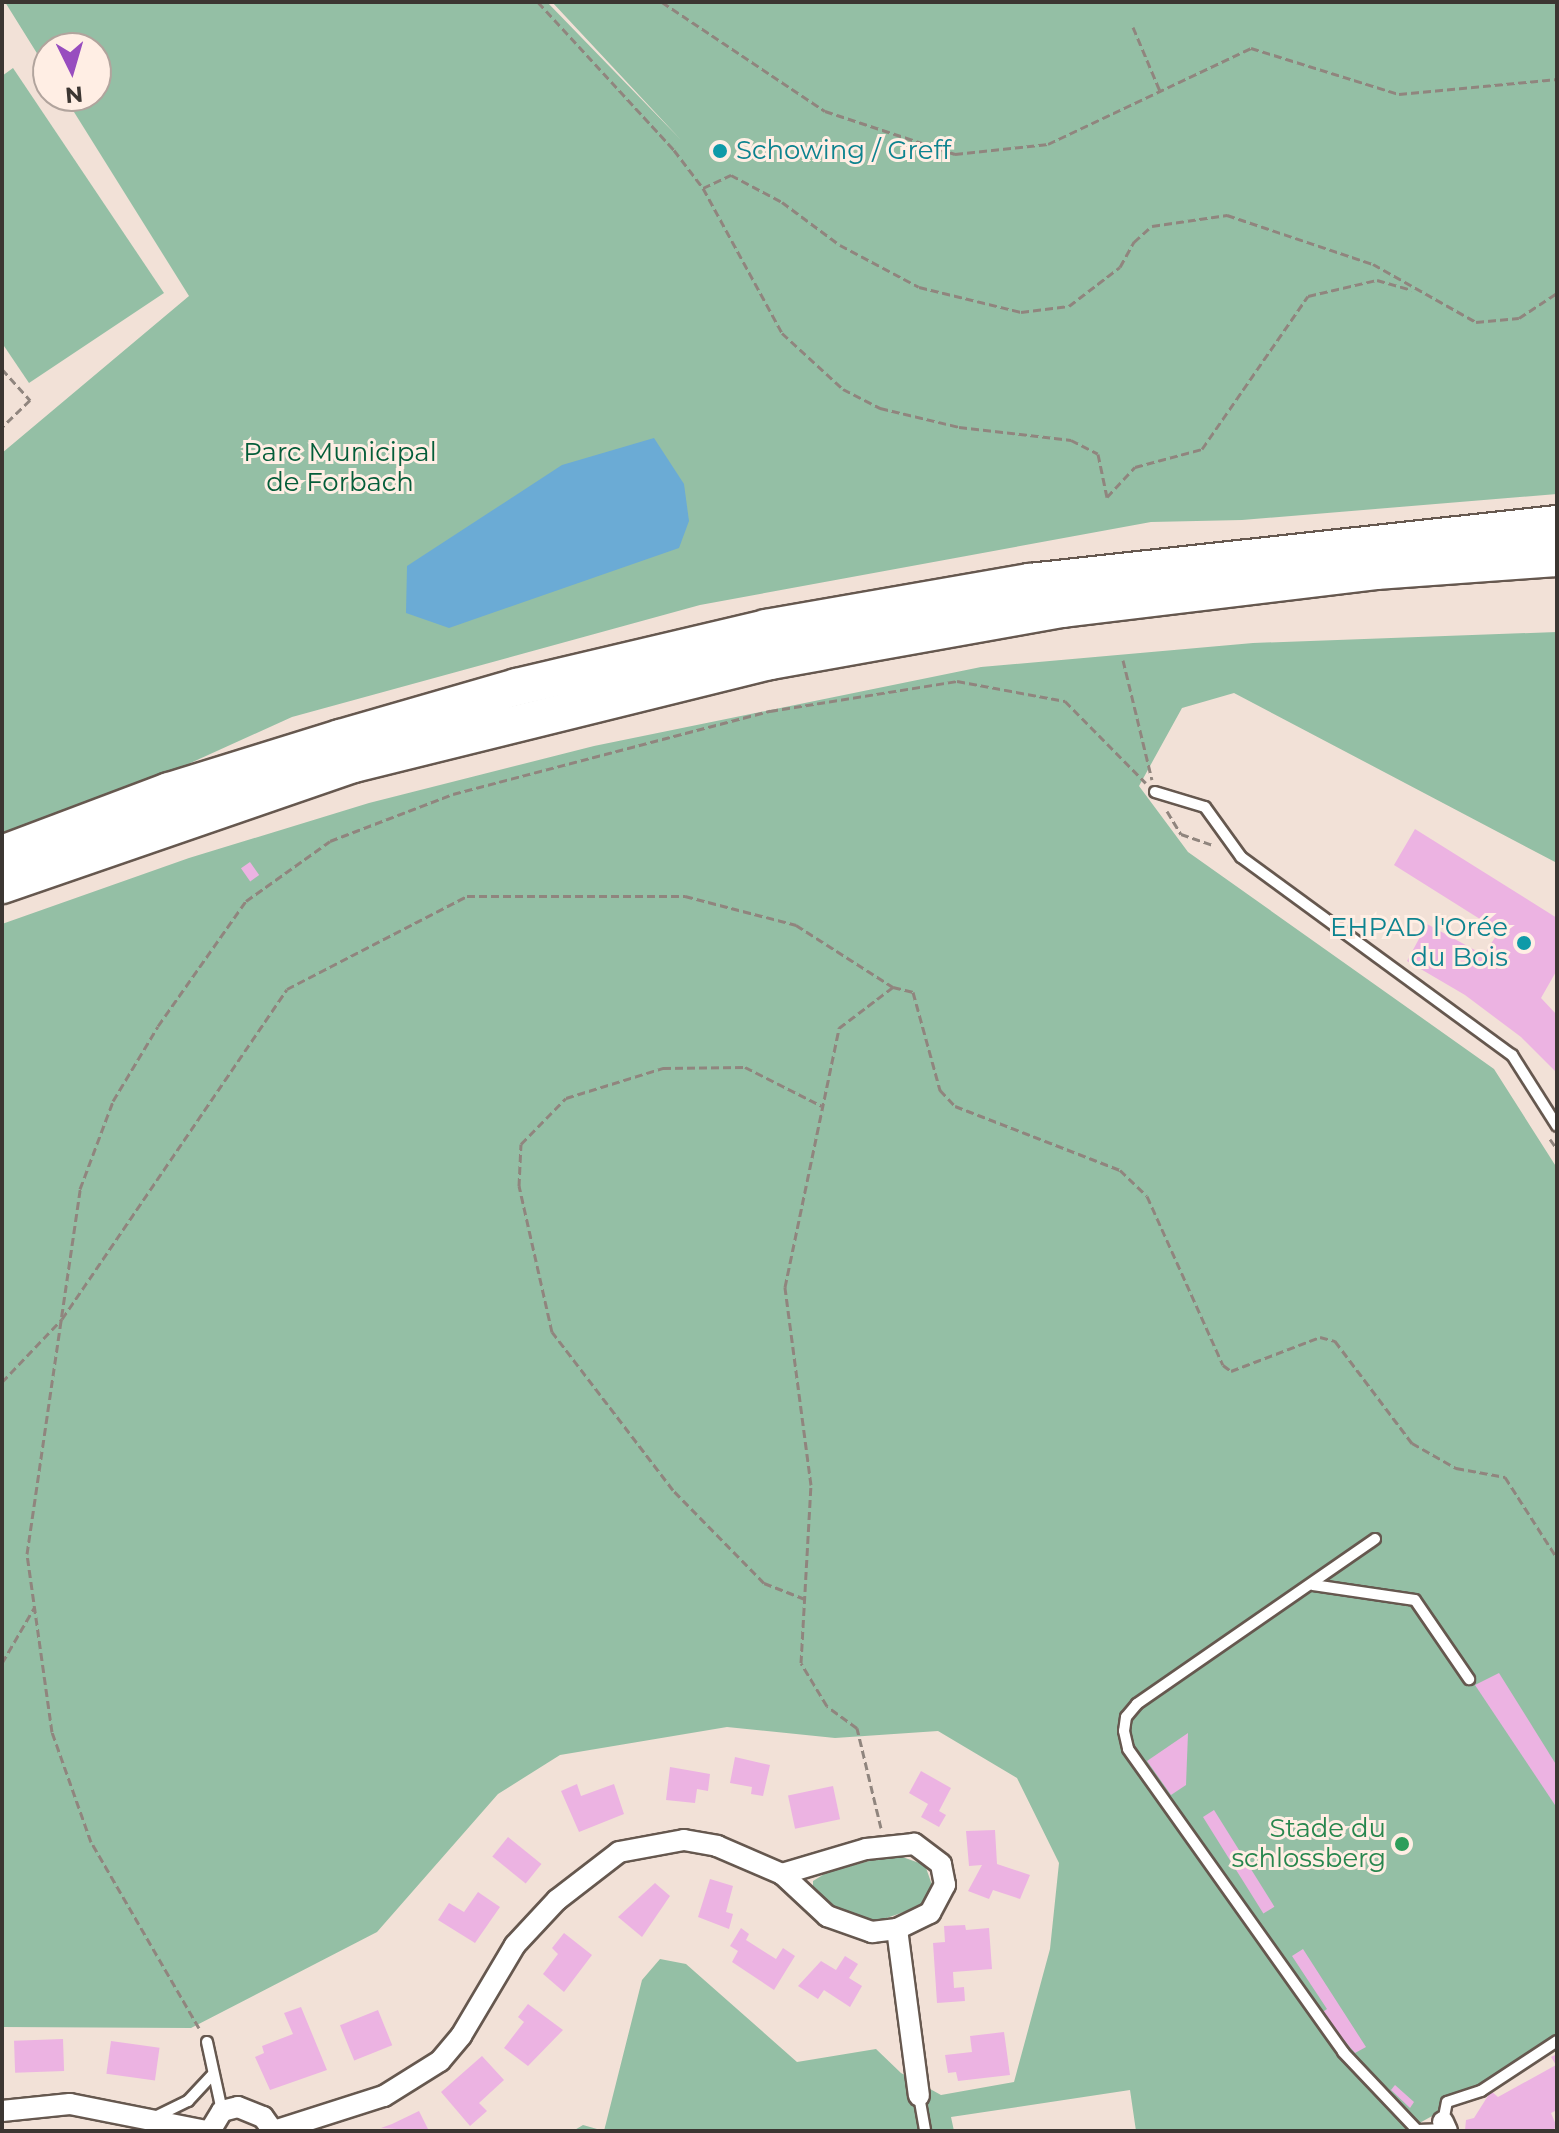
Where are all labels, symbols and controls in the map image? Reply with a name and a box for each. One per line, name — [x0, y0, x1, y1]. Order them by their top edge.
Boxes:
north arrow — [32, 32, 112, 112]
text: N — [64, 80, 84, 109]
place label: Schowing / Greff — [736, 135, 951, 167]
marker: Schowing / Greff — [711, 142, 729, 160]
park label: Parc Municipal de Forbach — [243, 437, 437, 498]
place label: EHPAD l'Orée du Bois — [1330, 912, 1508, 974]
marker: EHPAD l'Orée du Bois — [1515, 934, 1533, 952]
place label: Stade du schlossberg — [1231, 1813, 1386, 1874]
marker: Stade du schlossberg — [1393, 1835, 1411, 1853]

